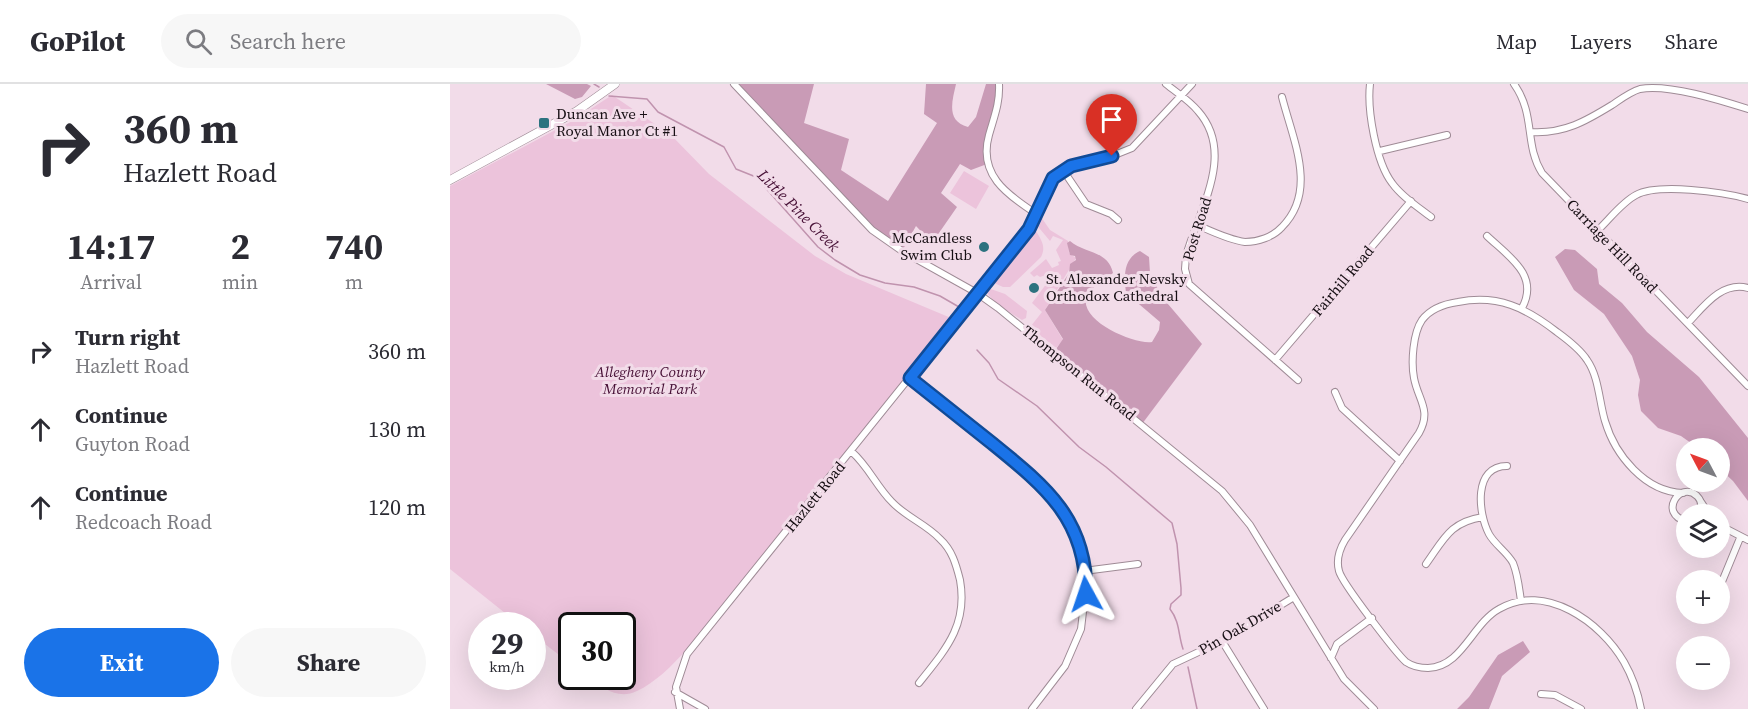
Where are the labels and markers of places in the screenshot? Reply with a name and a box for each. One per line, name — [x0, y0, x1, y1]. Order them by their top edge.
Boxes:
pin — [1086, 94, 1137, 156]
place label: Duncan Ave + Royal Manor Ct #1 — [556, 103, 678, 141]
marker: Duncan Ave + Royal Manor Ct #1 — [537, 116, 551, 130]
place label: McCandless Swim Club — [892, 227, 972, 265]
marker: McCandless Swim Club — [977, 240, 991, 254]
place label: St. Alexander Nevsky Orthodox Cathedral — [1046, 268, 1187, 306]
marker: St. Alexander Nevsky Orthodox Cathedral — [1027, 281, 1041, 295]

